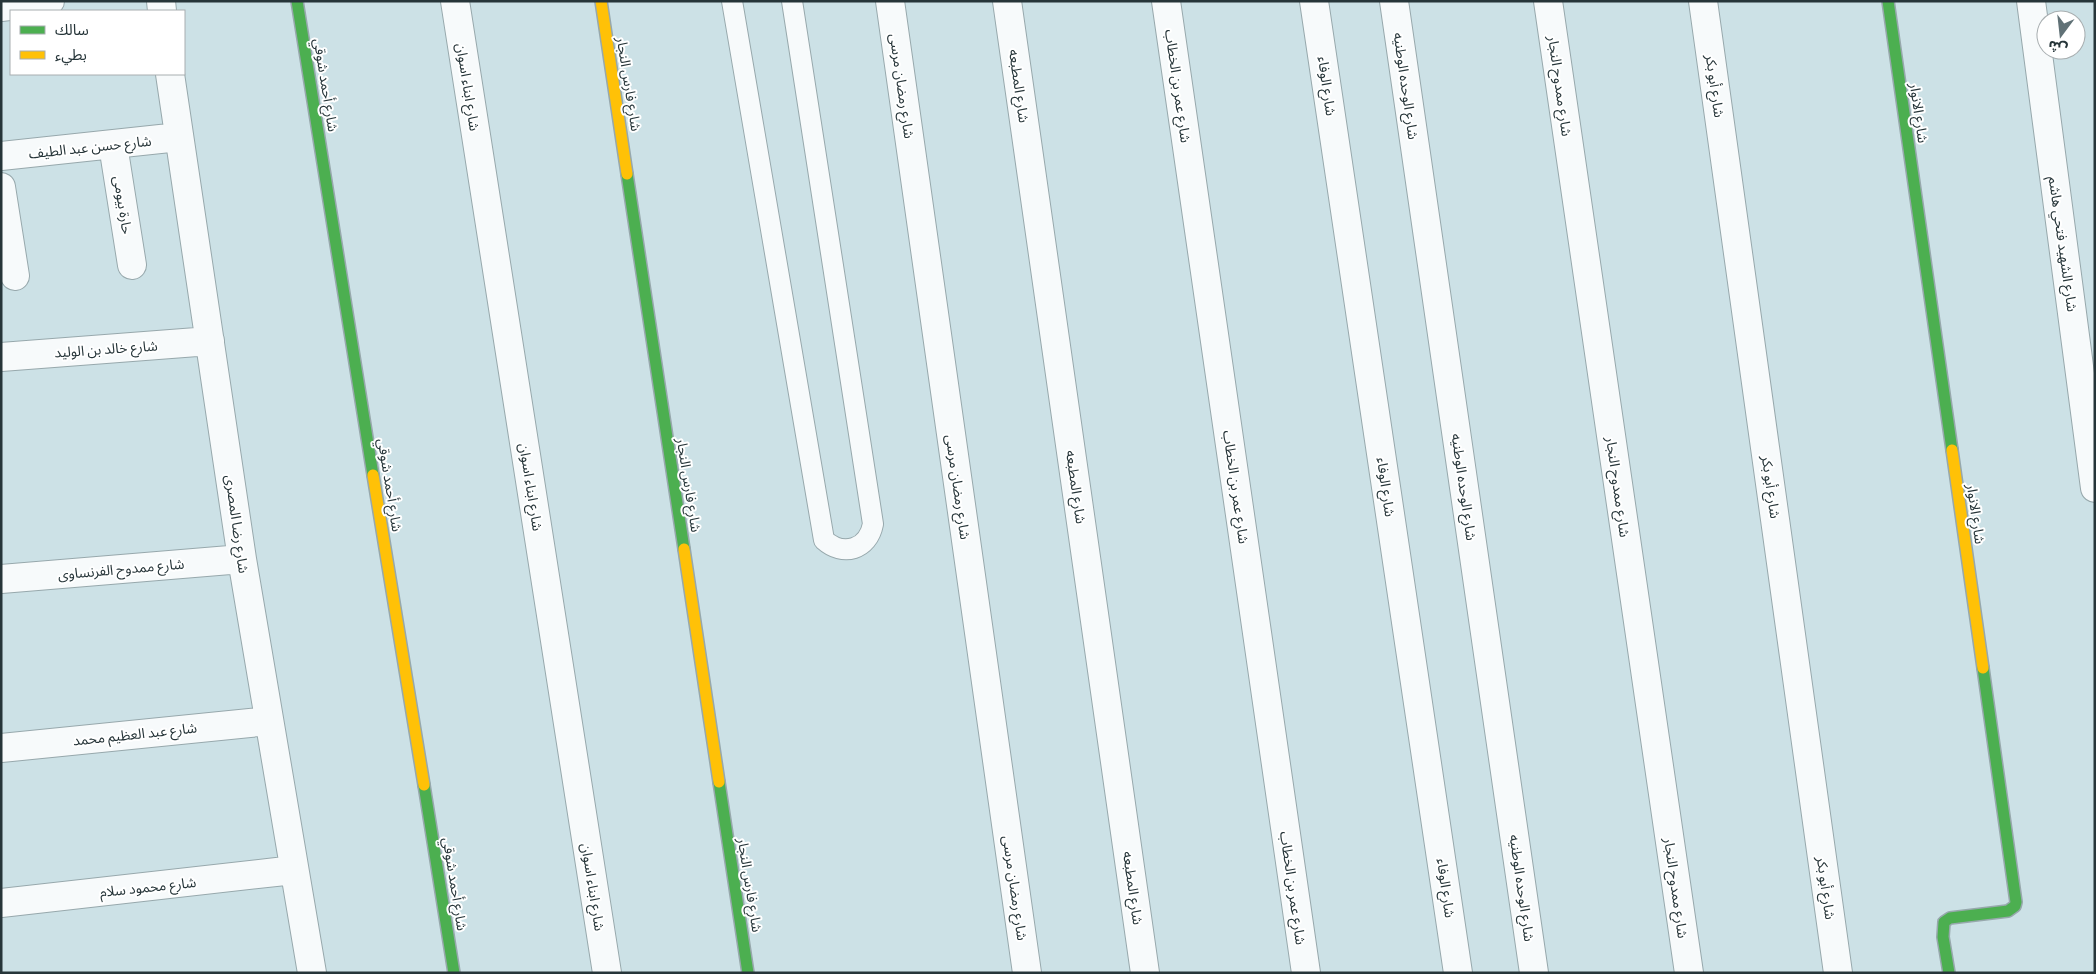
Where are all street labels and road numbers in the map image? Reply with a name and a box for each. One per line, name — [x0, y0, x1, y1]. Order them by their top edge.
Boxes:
street label: شارع عمر بن الخطاب — [1159, 28, 1195, 144]
street label: شارع الوحده الوطنيه — [1388, 31, 1422, 141]
street label: شارع رمضان مرسى — [884, 32, 918, 140]
street label: شارع ممدوح النجار — [1542, 34, 1576, 138]
street label: شارع فارس النجار — [611, 35, 645, 133]
street label: شارع أحمد شوقي — [308, 37, 342, 133]
street label: شارع ابناء اسوان — [450, 42, 484, 133]
street label: شارع المطبعه — [1003, 48, 1033, 124]
street label: شارع أبو بكر — [1700, 52, 1728, 119]
street label: شارع الوفاء — [1312, 55, 1340, 117]
street label: شارع الانوار — [1904, 81, 1932, 145]
street label: شارع حسن عبد الطيف — [28, 132, 153, 164]
street label: حارة بيومى — [110, 175, 136, 235]
street label: شارع الشهيد فتحي هاشم — [2042, 175, 2081, 313]
street label: شارع خالد بن الوليد — [54, 336, 158, 364]
street label: شارع عمر بن الخطاب — [1217, 429, 1253, 545]
street label: شارع الوحده الوطنيه — [1446, 432, 1480, 542]
street label: شارع رمضان مرسى — [940, 433, 974, 541]
street label: شارع ممدوح النجار — [1600, 435, 1634, 539]
street label: شارع فارس النجار — [671, 436, 705, 534]
street label: شارع أحمد شوقي — [372, 437, 406, 533]
street label: شارع ابناء اسوان — [513, 442, 547, 533]
street label: شارع المطبعه — [1060, 449, 1090, 525]
street label: شارع أبو بكر — [1756, 453, 1784, 520]
street label: شارع الوفاء — [1371, 456, 1399, 518]
street label: شارع رضا المصرى — [219, 474, 253, 575]
street label: شارع الانوار — [1961, 482, 1989, 546]
street label: شارع ممدوح الفرنساوى — [57, 554, 185, 585]
street label: شارع عبد العظيم محمد — [72, 719, 198, 751]
street label: شارع عمر بن الخطاب — [1274, 830, 1310, 946]
street label: شارع الوحده الوطنيه — [1504, 833, 1538, 943]
street label: شارع رمضان مرسى — [997, 834, 1031, 942]
street label: شارع أحمد شوقي — [437, 836, 471, 932]
street label: شارع فارس النجار — [732, 836, 766, 934]
street label: شارع ممدوح النجار — [1658, 836, 1692, 940]
street label: شارع ابناء اسوان — [575, 842, 609, 933]
street label: شارع المطبعه — [1117, 850, 1147, 926]
street label: شارع أبو بكر — [1811, 854, 1839, 921]
street label: شارع الوفاء — [1431, 857, 1459, 919]
street label: شارع محمود سلام — [99, 873, 197, 903]

